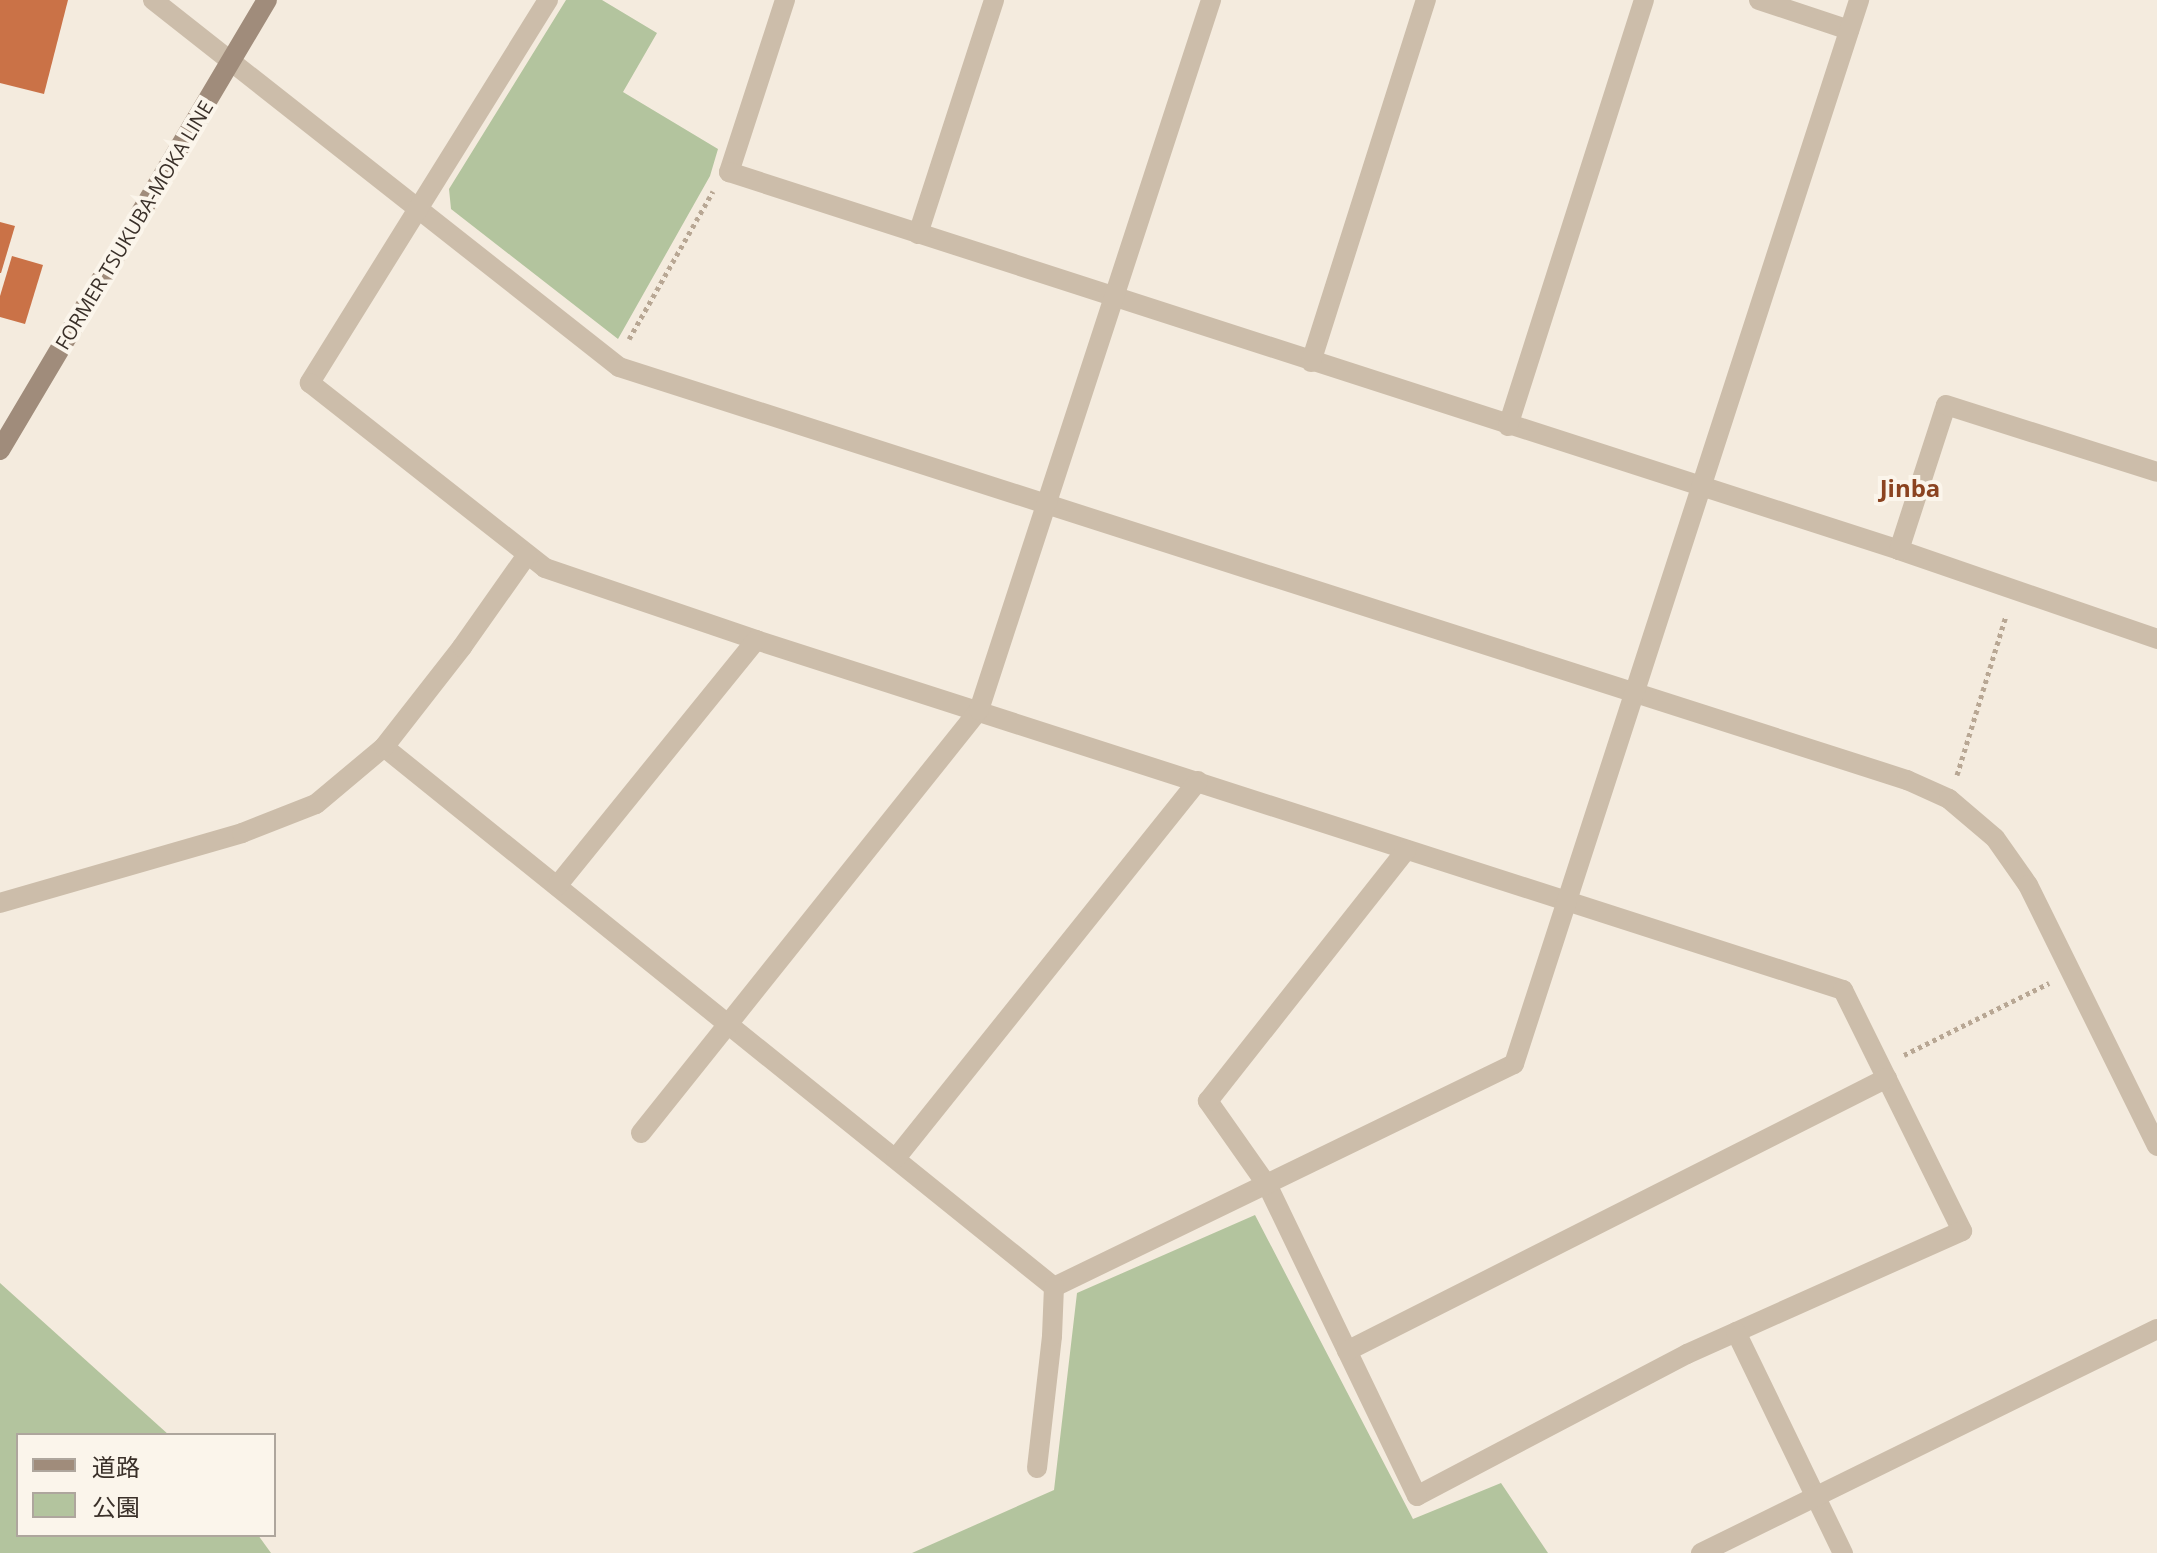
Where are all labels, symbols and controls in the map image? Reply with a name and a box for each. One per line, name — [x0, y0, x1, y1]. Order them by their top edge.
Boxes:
street label: FORMER TSUKUBA-MOKA LINE — [50, 96, 218, 354]
district label: Jinba — [1880, 474, 1940, 502]
legend — [16, 1433, 276, 1537]
text: 道路 — [92, 1450, 140, 1483]
text: 公園 — [92, 1490, 140, 1523]

